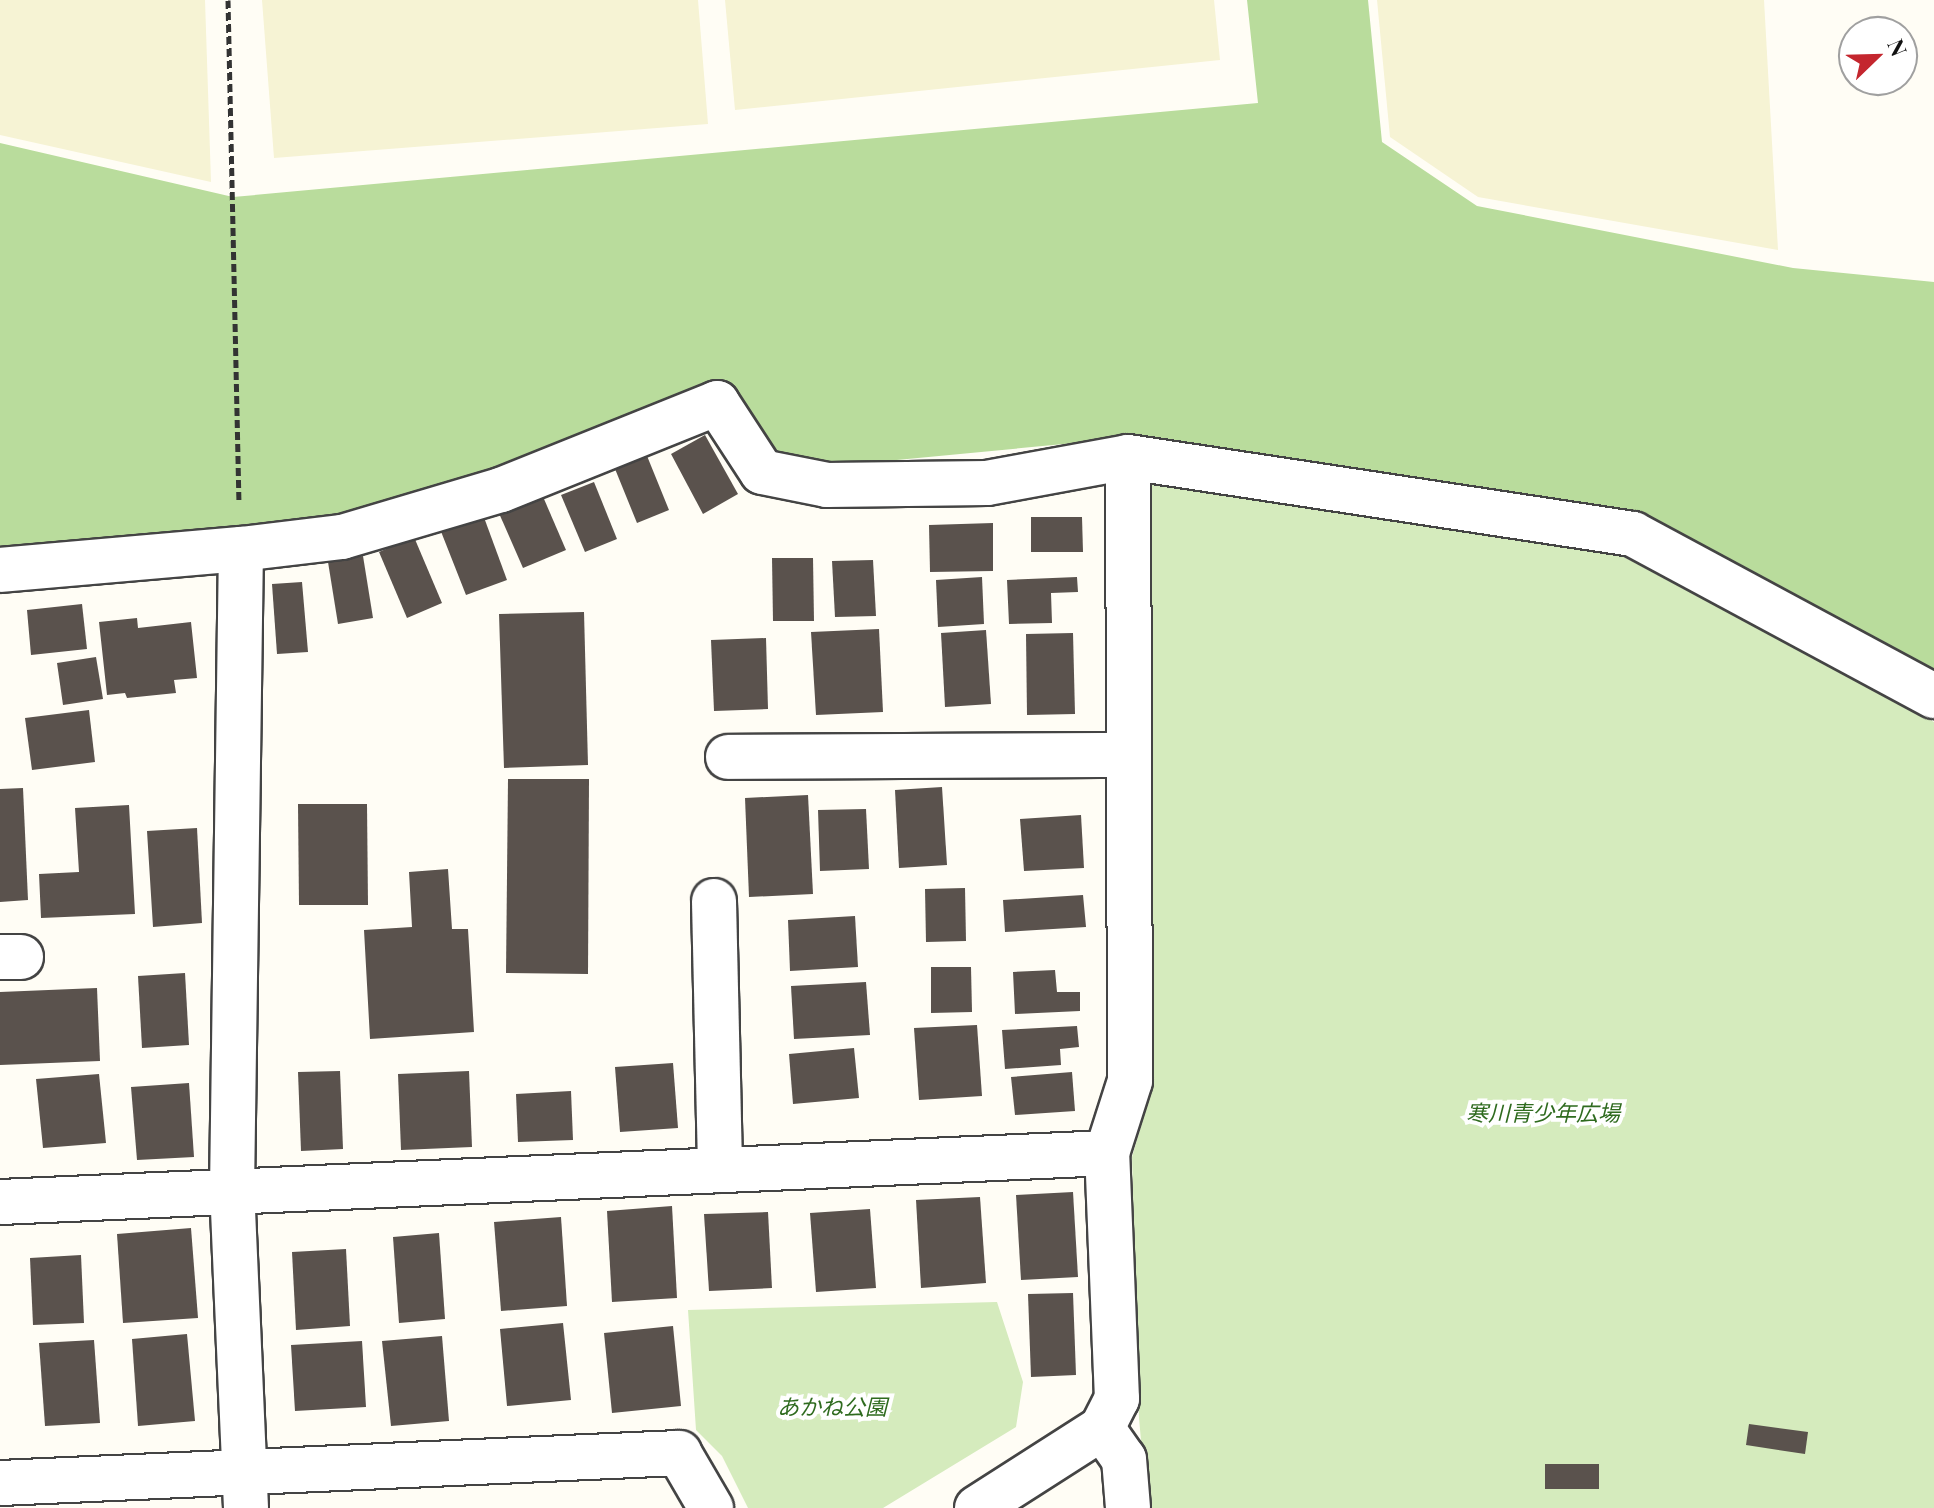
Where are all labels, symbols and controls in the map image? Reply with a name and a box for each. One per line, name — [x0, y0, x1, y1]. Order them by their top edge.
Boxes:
north arrow — [1838, 16, 1918, 96]
text: N — [1881, 34, 1915, 61]
park label: 寒川青少年広場 — [1466, 1100, 1620, 1126]
park label: あかね公園 — [777, 1394, 887, 1420]

